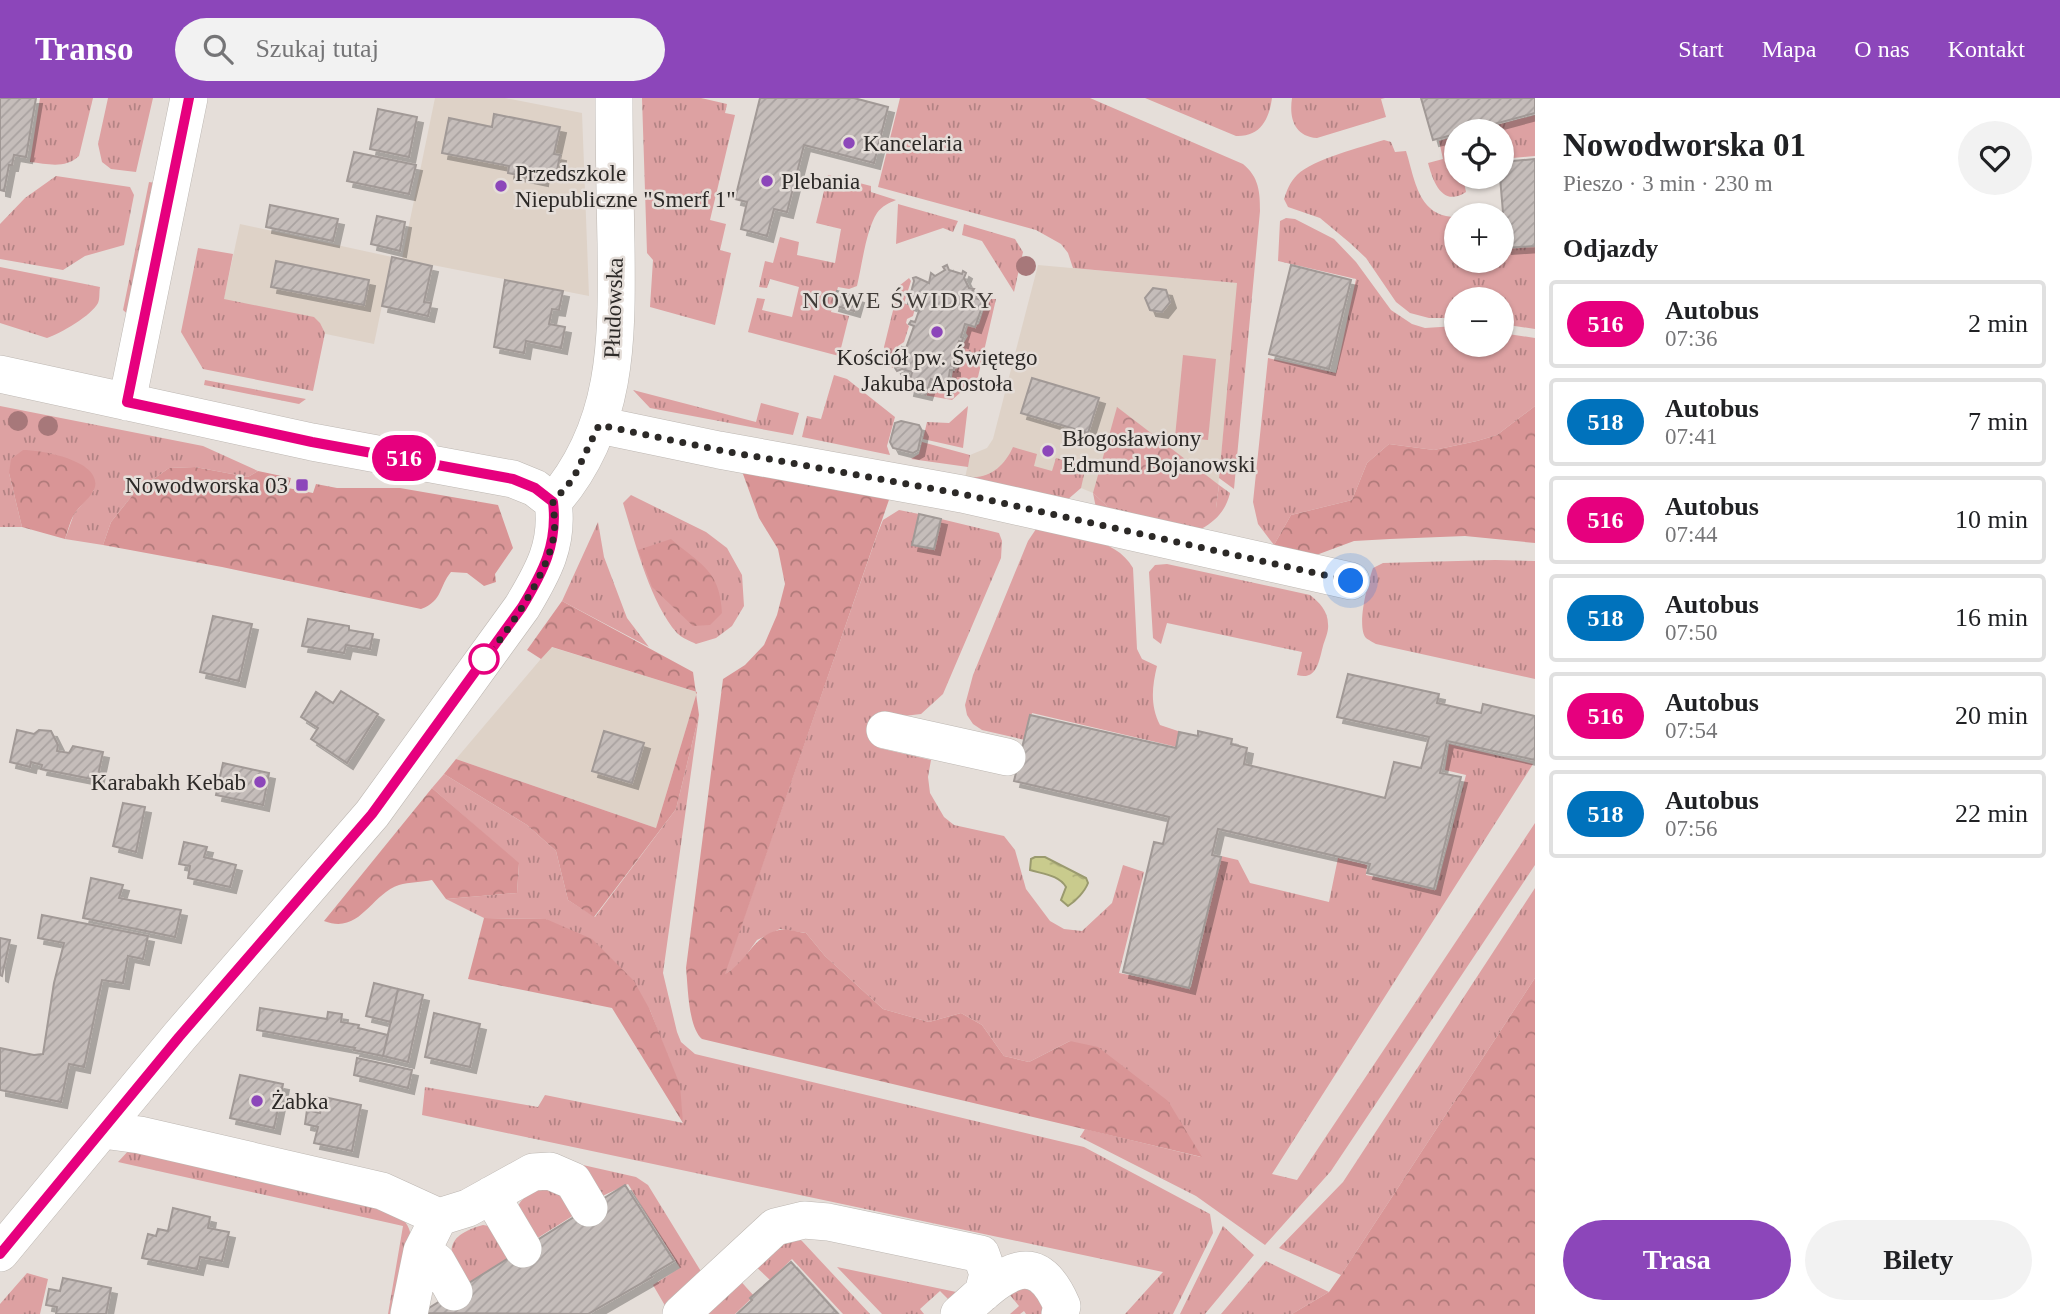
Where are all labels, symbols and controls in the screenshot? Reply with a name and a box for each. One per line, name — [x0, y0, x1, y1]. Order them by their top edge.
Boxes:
search box — [175, 18, 665, 81]
icon: search — [199, 30, 237, 68]
text: Transo — [35, 31, 133, 67]
text: Szukaj tutaj — [255, 34, 379, 63]
text: Start — [1678, 36, 1724, 62]
text: Mapa — [1762, 36, 1816, 62]
text: O nas — [1854, 36, 1910, 62]
text: Kontakt — [1948, 36, 2025, 62]
map controls — [1444, 119, 1514, 357]
button: locate — [1444, 119, 1514, 189]
button: heart — [1958, 121, 2032, 195]
text: Nowodworska 01 — [1563, 127, 1806, 163]
place label: Kancelaria — [863, 131, 963, 156]
marker: Kancelaria — [841, 135, 857, 151]
place label: Przedszkole Niepubliczne "Smerf 1" — [515, 161, 736, 212]
place label: Plebania — [781, 169, 860, 194]
text: Pieszo · 3 min · 230 m — [1563, 171, 1773, 196]
marker: Plebania — [759, 173, 775, 189]
marker: Przedszkole Niepubliczne "Smerf 1" — [493, 178, 509, 194]
button: + — [1444, 203, 1514, 273]
text: Odjazdy — [1563, 234, 1658, 263]
street label: Płudowska — [599, 257, 628, 359]
district label: NOWE ŚWIDRY — [802, 287, 996, 313]
button: − — [1444, 287, 1514, 357]
text: Autobus — [1665, 296, 1759, 325]
text: 2 min — [1968, 309, 2028, 338]
text: 516 — [1588, 311, 1624, 337]
marker: Kościół pw. Świętego Jakuba Apostoła — [929, 324, 945, 340]
text: 07:36 — [1665, 326, 1717, 351]
place label: Kościół pw. Świętego Jakuba Apostoła — [836, 344, 1038, 396]
text: Autobus — [1665, 394, 1759, 423]
text: 7 min — [1968, 407, 2028, 436]
text: 518 — [1588, 409, 1624, 435]
text: 07:41 — [1665, 424, 1717, 449]
place label: Błogosławiony Edmund Bojanowski — [1062, 426, 1256, 477]
line badge: 516 — [364, 435, 444, 481]
marker: Błogosławiony Edmund Bojanowski — [1040, 443, 1056, 459]
text: 516 — [386, 445, 422, 471]
place label: Nowodworska 03 — [125, 473, 288, 498]
marker: Nowodworska 03 — [294, 477, 310, 493]
text: Autobus — [1665, 492, 1759, 521]
text: 10 min — [1955, 505, 2028, 534]
text: 516 — [1588, 507, 1624, 533]
text: 07:44 — [1665, 522, 1717, 547]
your location — [1333, 563, 1368, 598]
text: Autobus — [1665, 590, 1759, 619]
text: 16 min — [1955, 603, 2028, 632]
text: 518 — [1588, 605, 1624, 631]
text: 07:50 — [1665, 620, 1717, 645]
unlabelled marker — [469, 644, 499, 674]
text: Autobus — [1665, 688, 1759, 717]
text: 20 min — [1955, 701, 2028, 730]
text: 516 — [1588, 703, 1624, 729]
text: 07:54 — [1665, 718, 1717, 743]
place label: Karabakh Kebab — [91, 770, 246, 795]
marker: Karabakh Kebab — [252, 774, 268, 790]
text: Autobus — [1665, 786, 1759, 815]
text: 22 min — [1955, 799, 2028, 828]
text: 518 — [1588, 801, 1624, 827]
text: 07:56 — [1665, 816, 1717, 841]
place label: Żabka — [271, 1089, 328, 1114]
marker: Żabka — [249, 1093, 265, 1109]
button: Trasa — [1563, 1220, 1791, 1300]
button: Bilety — [1805, 1220, 2032, 1300]

